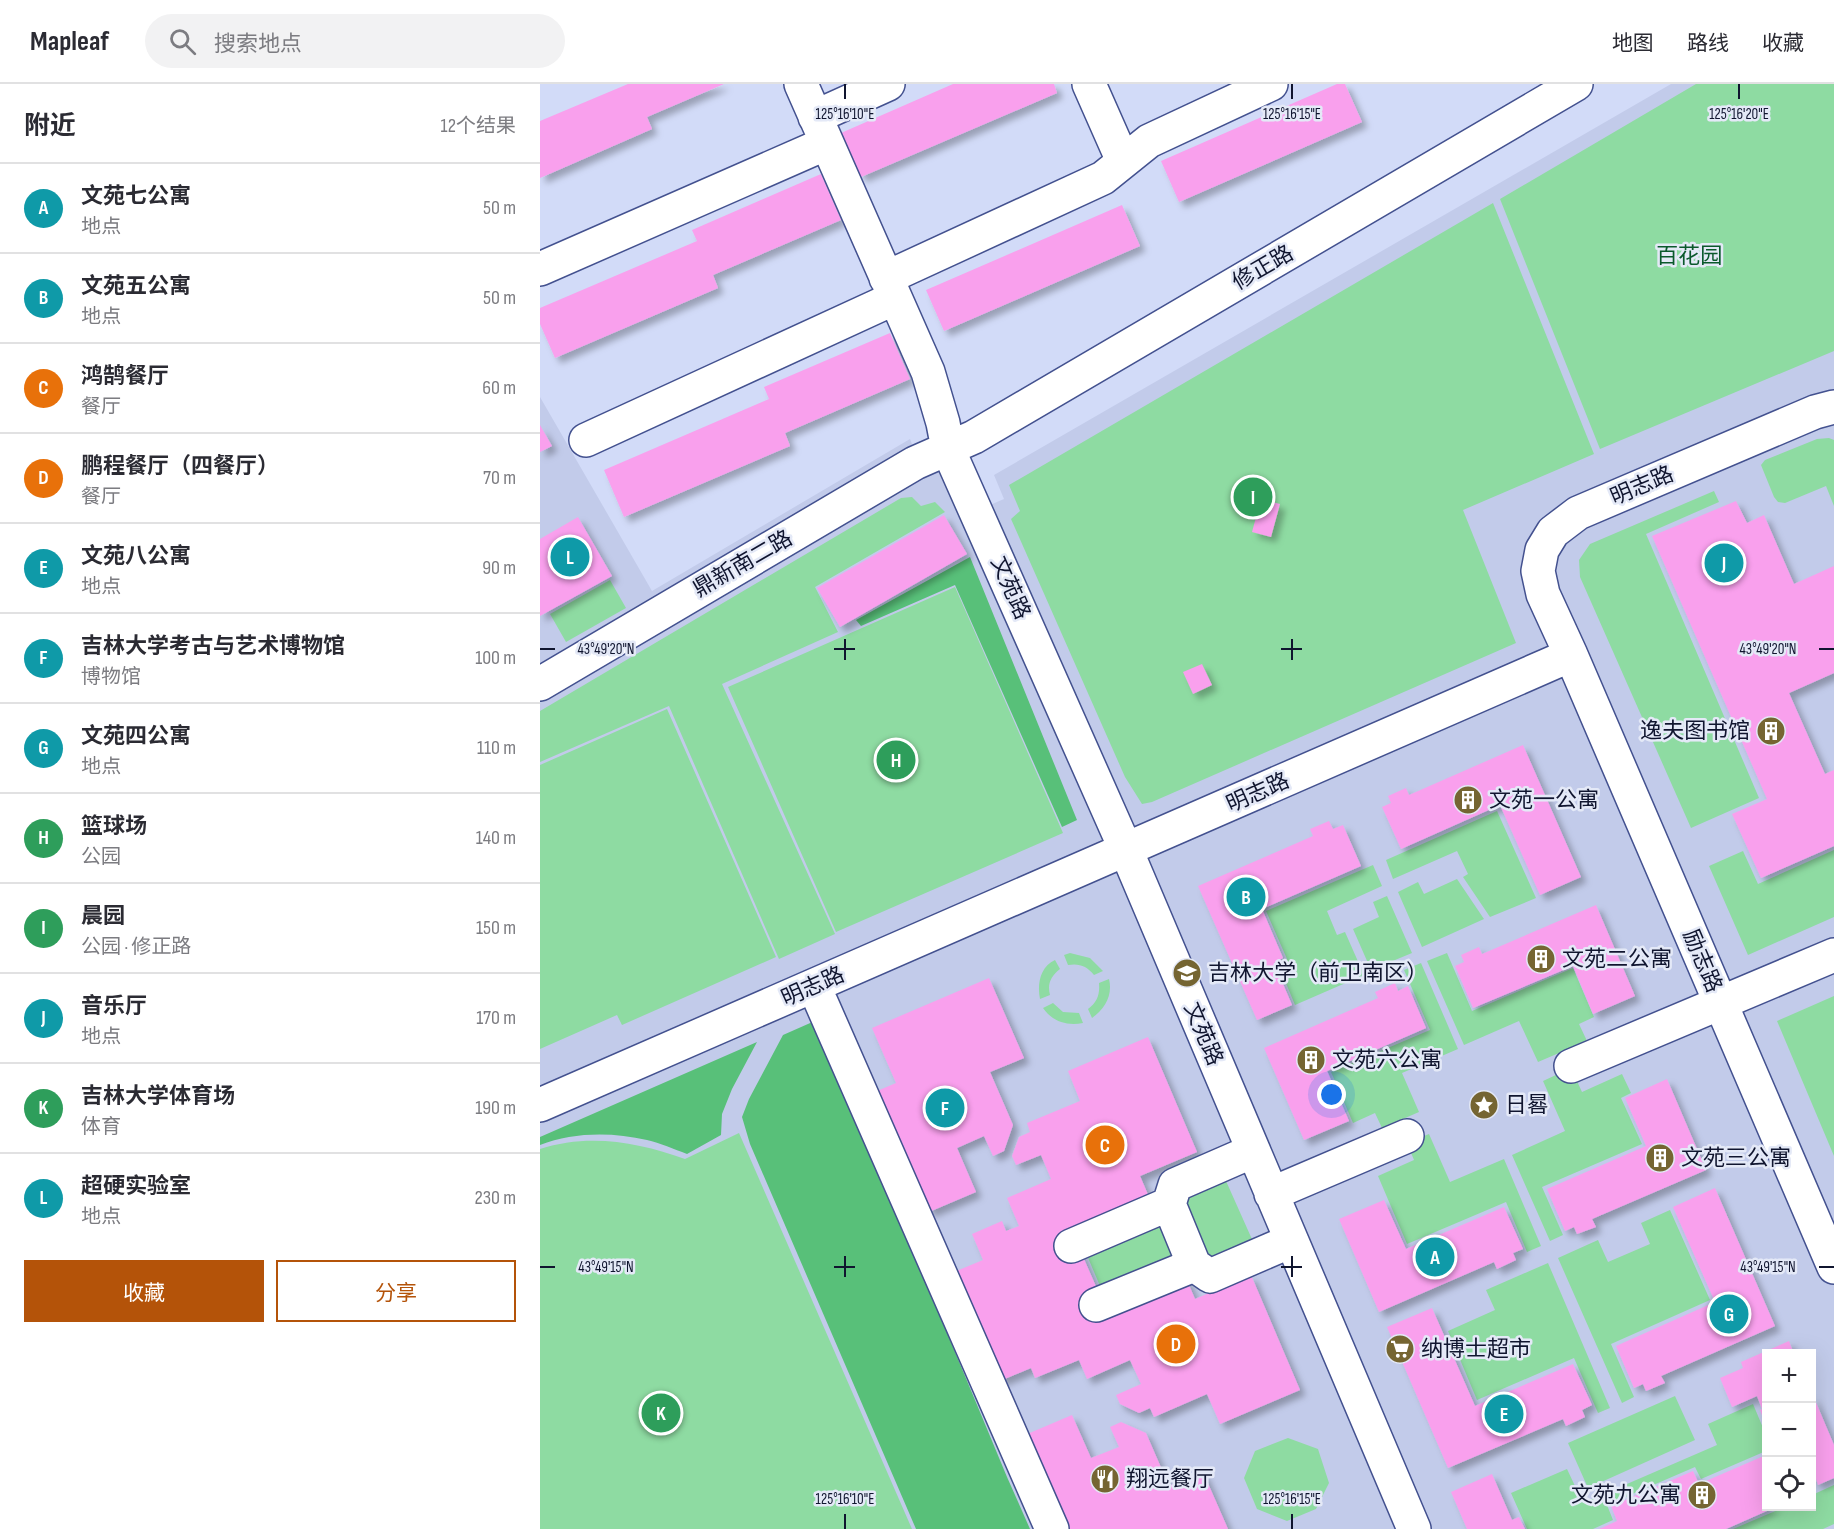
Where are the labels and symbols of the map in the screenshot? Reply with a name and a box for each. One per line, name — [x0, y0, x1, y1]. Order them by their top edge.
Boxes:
text: 125°16'10"E — [816, 105, 874, 124]
text: 125°16'15"E — [1263, 105, 1321, 124]
text: 125°16'20"E — [1709, 105, 1769, 124]
street label: 修正路 — [1228, 240, 1298, 296]
park label: 百花园 — [1656, 243, 1722, 270]
street label: 明志路 — [1606, 461, 1678, 511]
pin: I — [1234, 474, 1272, 520]
street label: 鼎新南二路 — [689, 525, 797, 603]
pin: L — [550, 534, 590, 580]
pin: J — [1704, 540, 1744, 586]
street label: 文苑路 — [984, 552, 1036, 624]
text: 43°49'20"N — [578, 640, 634, 659]
text: 43°49'20"N — [1740, 640, 1796, 659]
building icon: 逸夫图书馆 — [1755, 715, 1787, 747]
place label: 逸夫图书馆 — [1640, 718, 1750, 745]
pin: H — [876, 738, 916, 782]
street label: 明志路 — [1222, 767, 1294, 819]
building icon: 文苑一公寓 — [1452, 784, 1484, 816]
place label: 文苑一公寓 — [1489, 787, 1599, 814]
pin: B — [1226, 874, 1266, 920]
street label: 励志路 — [1677, 925, 1727, 997]
building icon: 文苑二公寓 — [1525, 943, 1557, 975]
place label: 文苑二公寓 — [1562, 946, 1672, 973]
school or university icon: 吉林大学（前卫南区） — [1171, 957, 1203, 989]
place label: 吉林大学（前卫南区） — [1208, 960, 1428, 987]
street label: 明志路 — [777, 961, 849, 1013]
street label: 文苑路 — [1178, 998, 1228, 1070]
building icon: 文苑六公寓 — [1295, 1044, 1327, 1076]
place label: 文苑六公寓 — [1332, 1047, 1442, 1074]
your location — [1317, 1080, 1346, 1109]
pin: F — [926, 1086, 964, 1130]
place icon: 日晷 — [1468, 1089, 1500, 1121]
place label: 日晷 — [1505, 1092, 1549, 1119]
pin: C — [1086, 1122, 1124, 1168]
building icon: 文苑三公寓 — [1644, 1142, 1676, 1174]
place label: 文苑三公寓 — [1681, 1145, 1791, 1172]
pin: A — [1416, 1234, 1454, 1280]
text: 43°49'15"N — [578, 1258, 634, 1277]
text: 43°49'15"N — [1740, 1258, 1796, 1277]
pin: G — [1710, 1292, 1748, 1336]
pin: D — [1156, 1322, 1196, 1366]
supermarket icon: 纳博士超市 — [1384, 1333, 1416, 1365]
place label: 纳博士超市 — [1421, 1336, 1531, 1363]
pin: K — [642, 1390, 680, 1436]
pin: E — [1484, 1392, 1524, 1436]
restaurant icon: 翔远餐厅 — [1089, 1463, 1121, 1495]
place label: 翔远餐厅 — [1126, 1466, 1214, 1493]
building icon: 文苑九公寓 — [1686, 1479, 1718, 1511]
place label: 文苑九公寓 — [1571, 1482, 1681, 1509]
text: 125°16'10"E — [816, 1490, 874, 1509]
text: 125°16'15"E — [1263, 1490, 1321, 1509]

